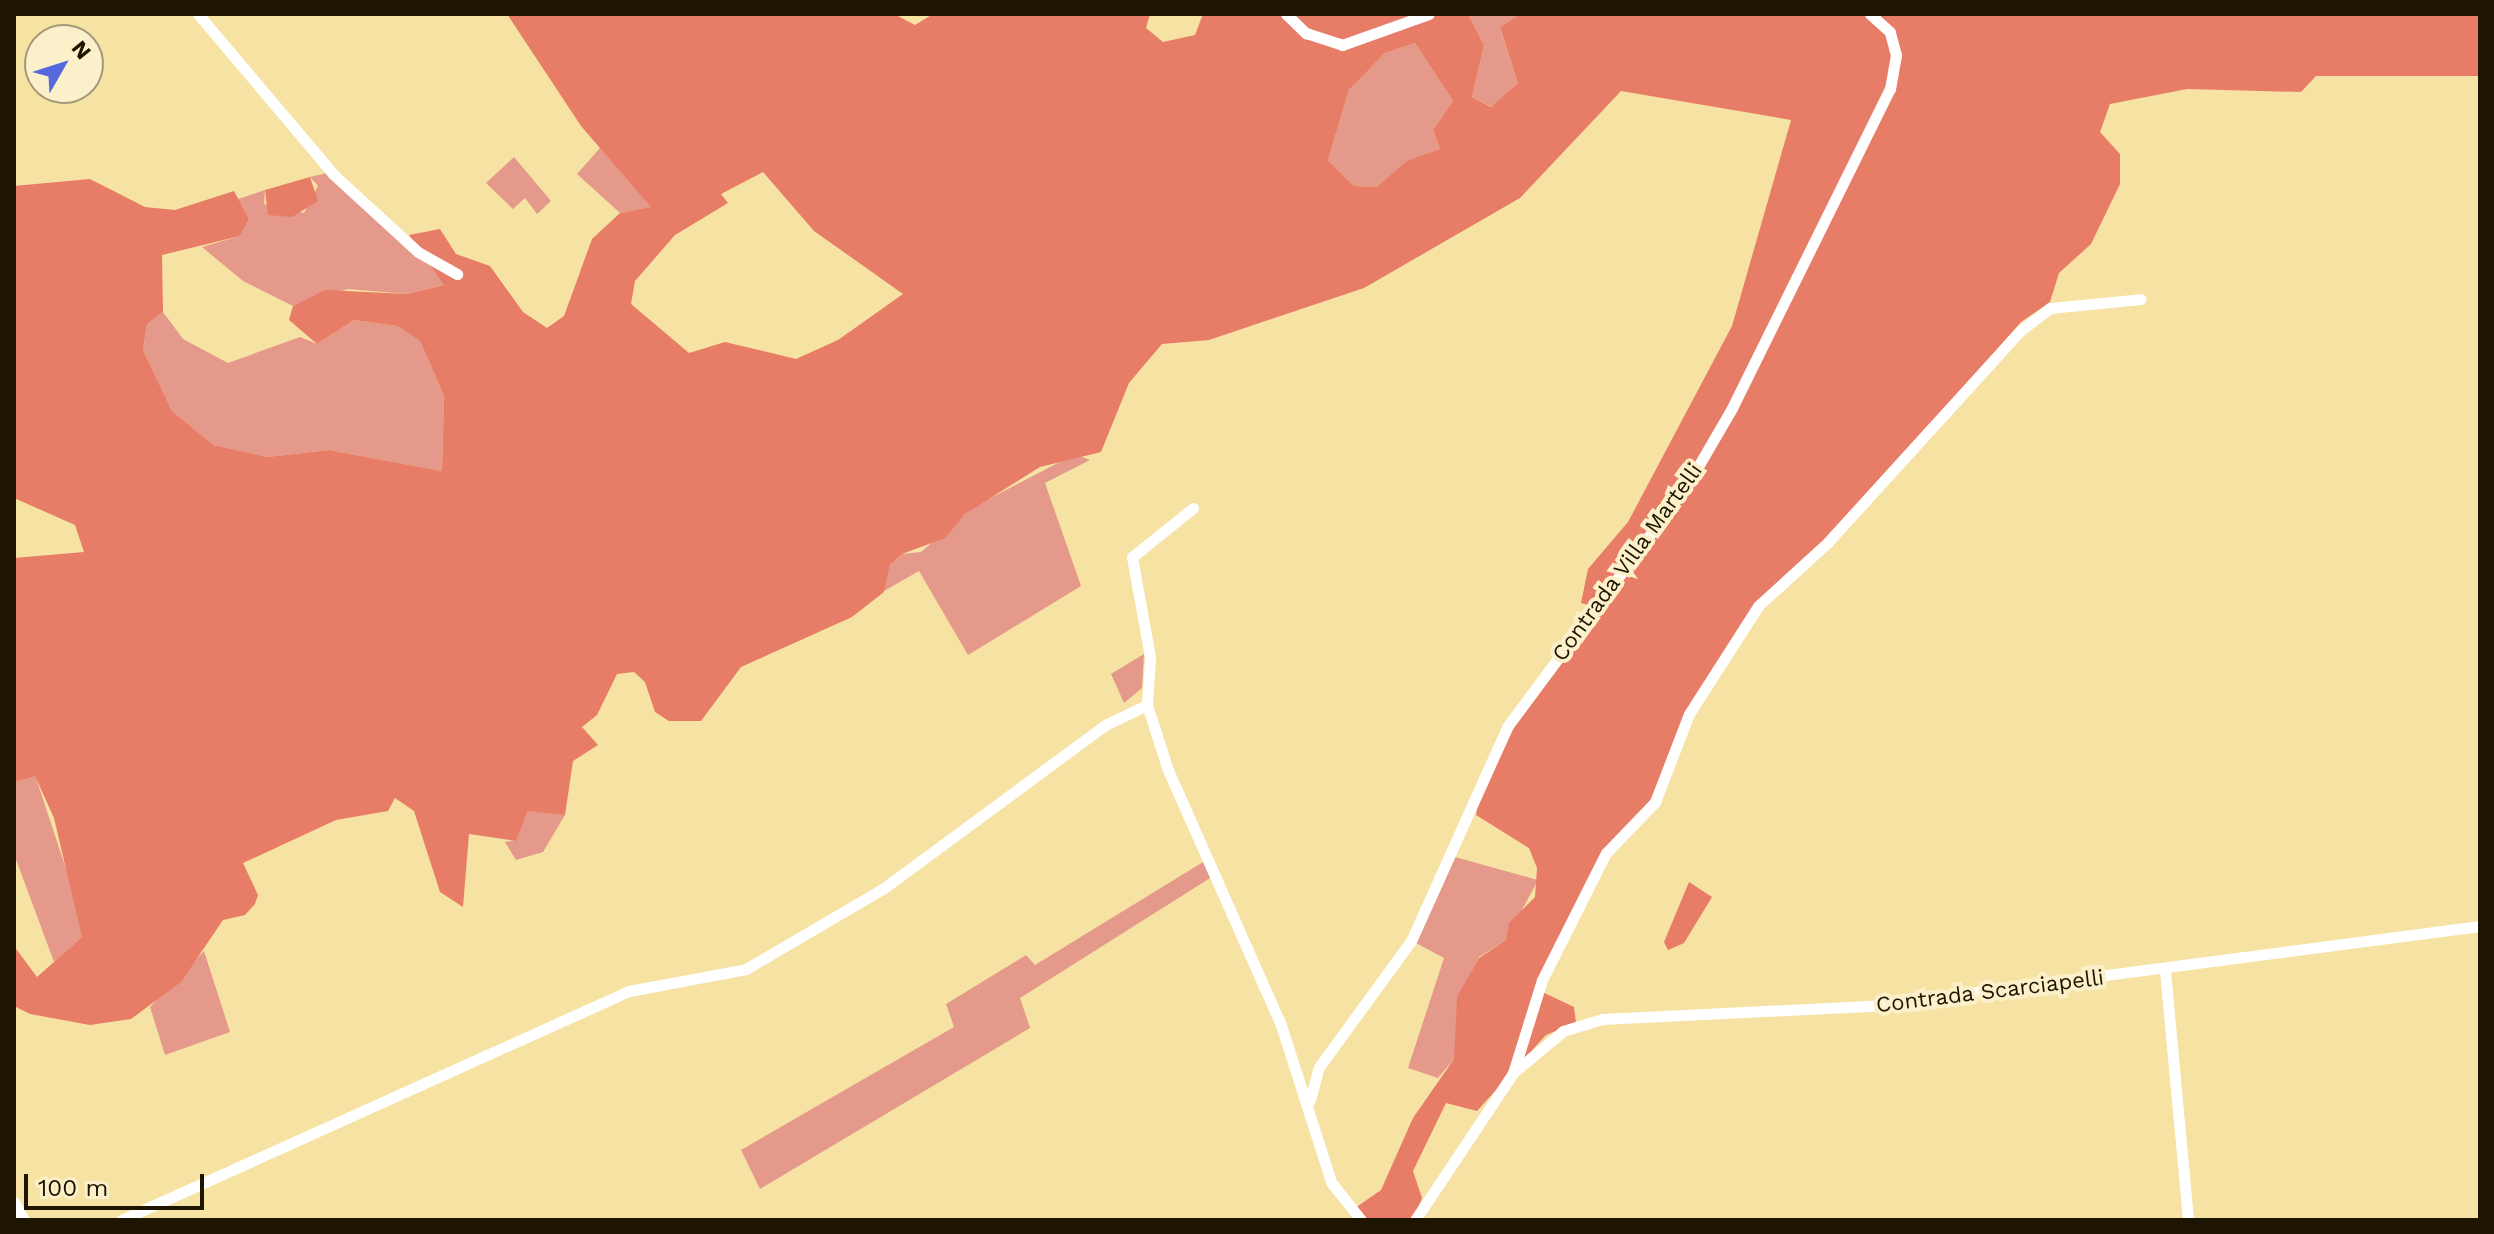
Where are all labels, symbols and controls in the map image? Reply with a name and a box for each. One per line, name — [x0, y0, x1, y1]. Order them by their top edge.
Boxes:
north arrow — [24, 24, 104, 104]
text: N — [67, 36, 96, 64]
street label: Contrada Villa Martelli — [1546, 457, 1708, 667]
street label: Contrada Scarciapelli — [1874, 964, 2106, 1018]
scale bar — [28, 1158, 208, 1208]
text: 100 m — [38, 1174, 108, 1202]

